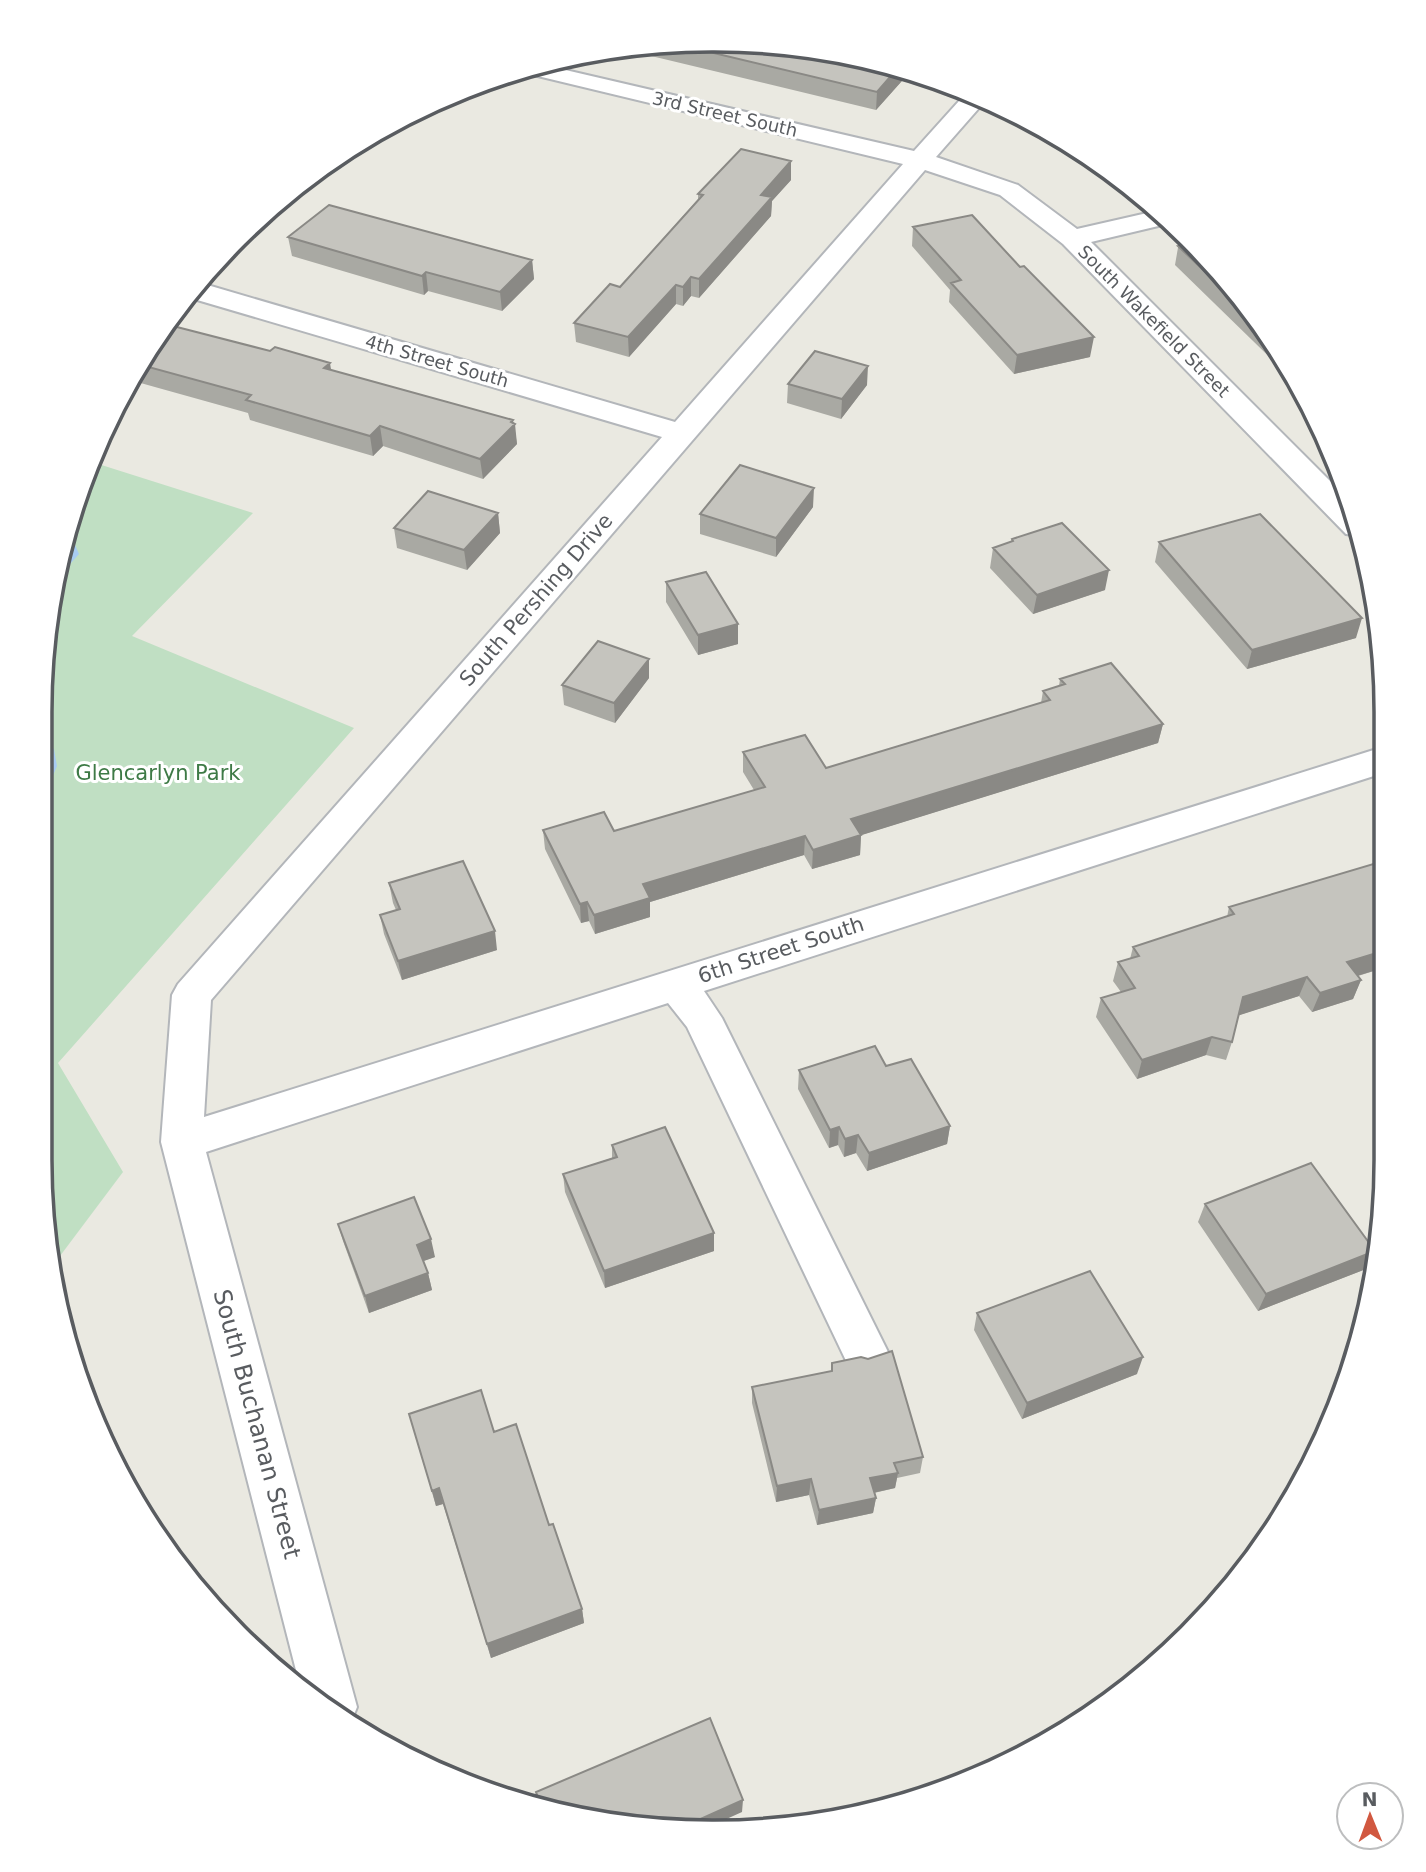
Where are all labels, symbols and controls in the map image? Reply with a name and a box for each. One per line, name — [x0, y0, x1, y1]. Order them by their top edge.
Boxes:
street label: 3rd Street South — [650, 87, 800, 141]
street label: South Wakefield Street — [1074, 241, 1234, 401]
street label: 4th Street South — [363, 330, 511, 392]
street label: South Pershing Drive — [455, 509, 617, 691]
park label: Glencarlyn Park — [75, 761, 241, 785]
street label: 6th Street South — [695, 912, 867, 988]
street label: South Buchanan Street — [208, 1286, 306, 1562]
north arrow — [1335, 1781, 1405, 1851]
text: N — [1362, 1788, 1378, 1810]

